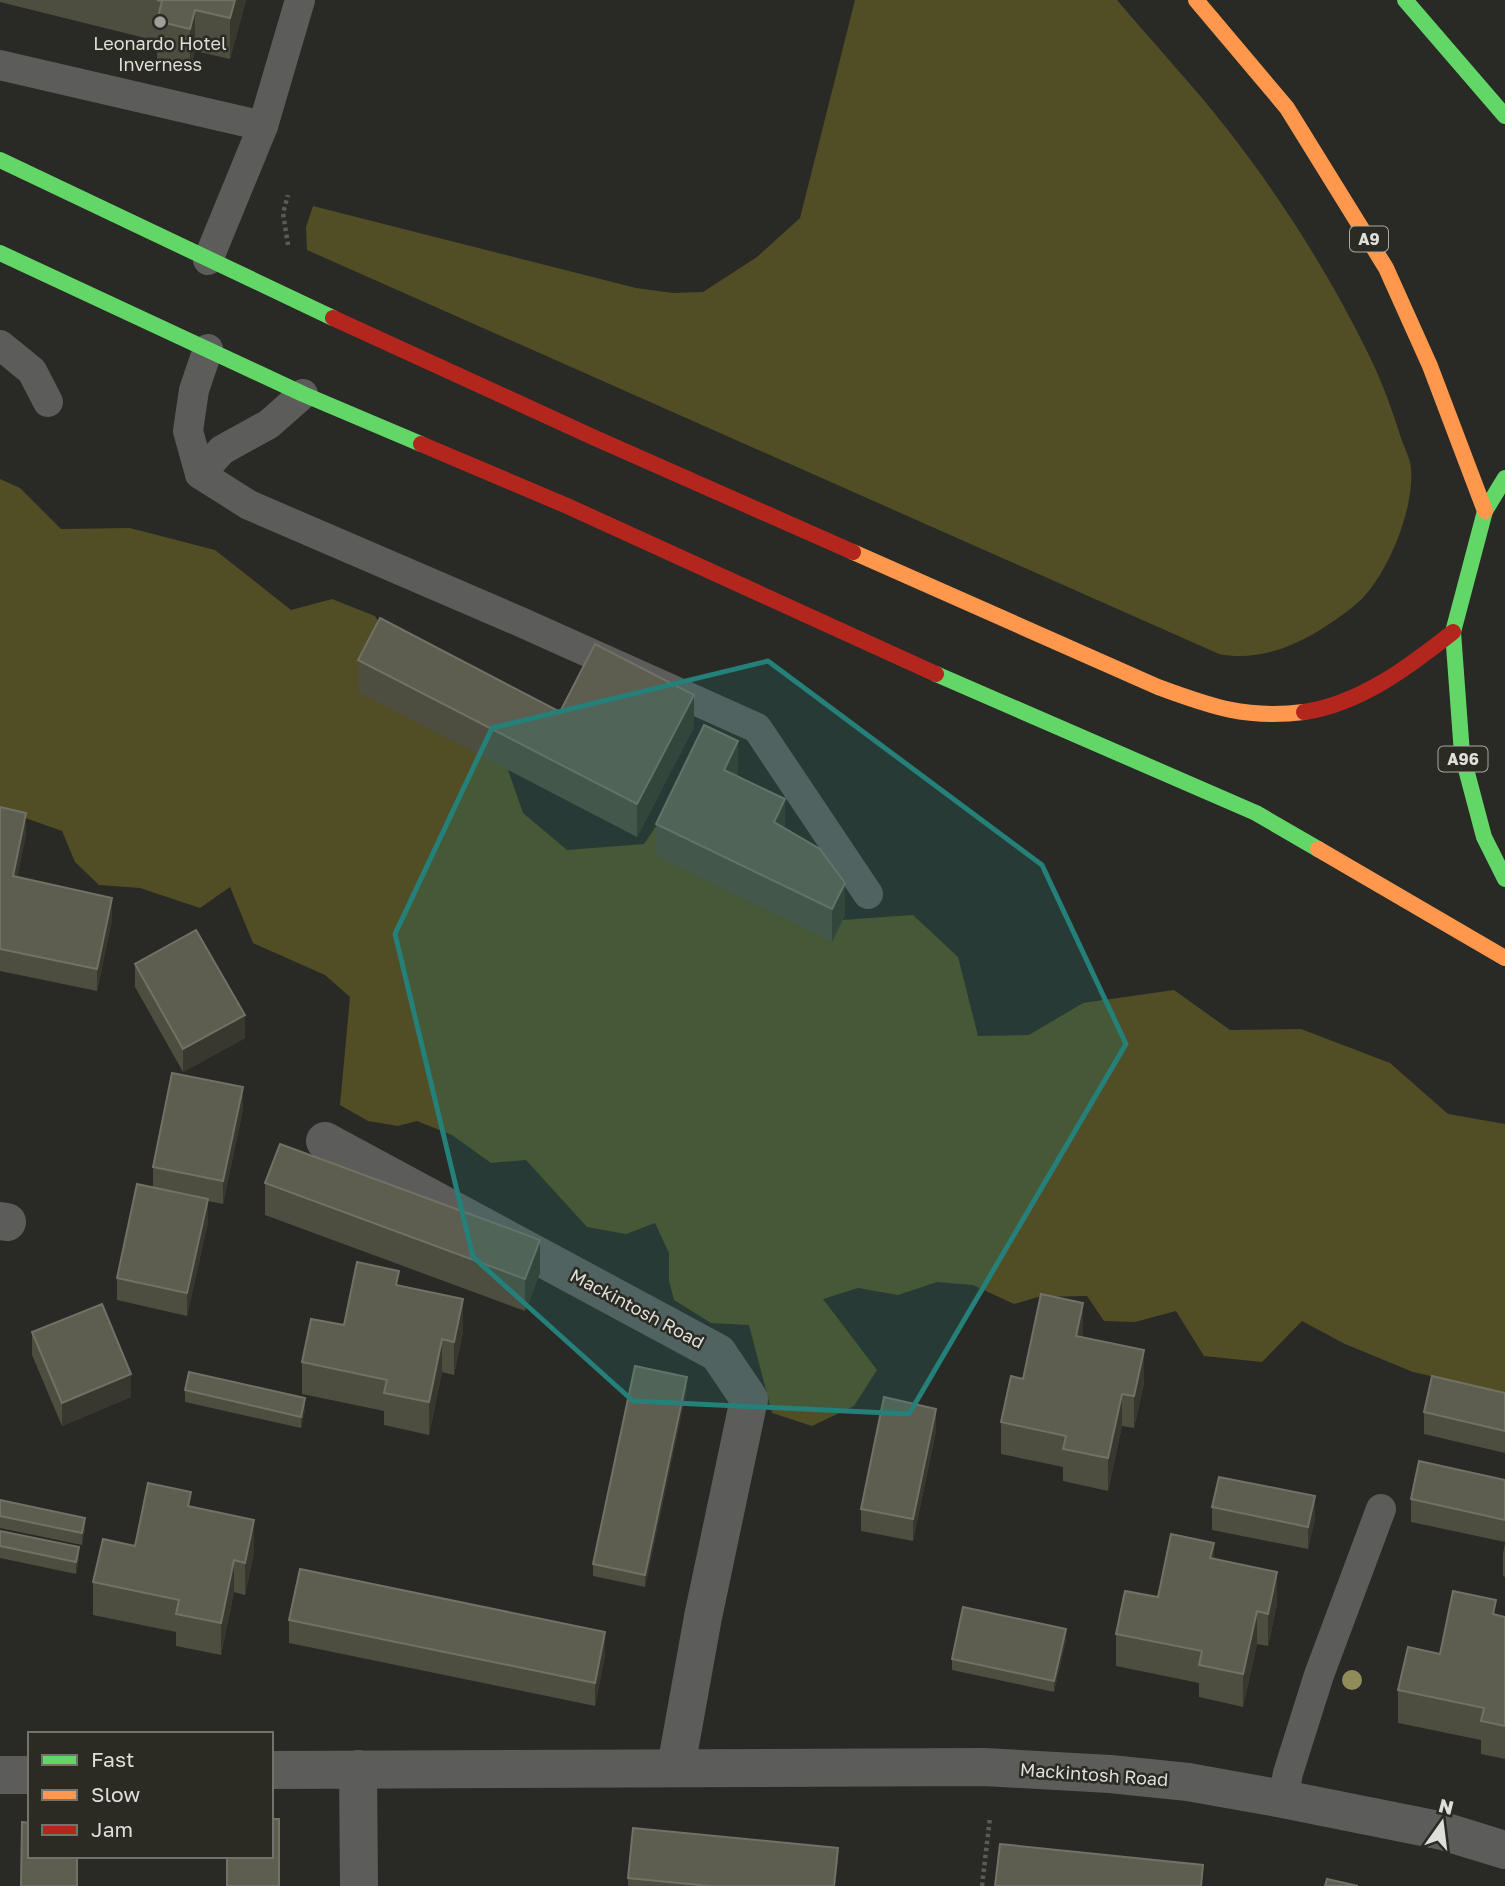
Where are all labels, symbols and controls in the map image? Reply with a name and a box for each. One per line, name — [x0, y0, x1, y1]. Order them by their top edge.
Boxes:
marker: Leonardo Hotel Inverness — [152, 14, 168, 30]
place label: Leonardo Hotel Inverness — [93, 32, 227, 75]
road number: A9 — [1350, 227, 1388, 252]
road number: A96 — [1438, 746, 1488, 772]
street label: Mackintosh Road — [567, 1264, 708, 1353]
legend — [28, 1732, 273, 1858]
text: Fast — [91, 1746, 134, 1772]
street label: Mackintosh Road — [1019, 1758, 1169, 1790]
text: Slow — [91, 1781, 140, 1807]
north arrow — [1407, 1788, 1477, 1858]
text: N — [1436, 1793, 1456, 1819]
text: Jam — [91, 1816, 133, 1842]

